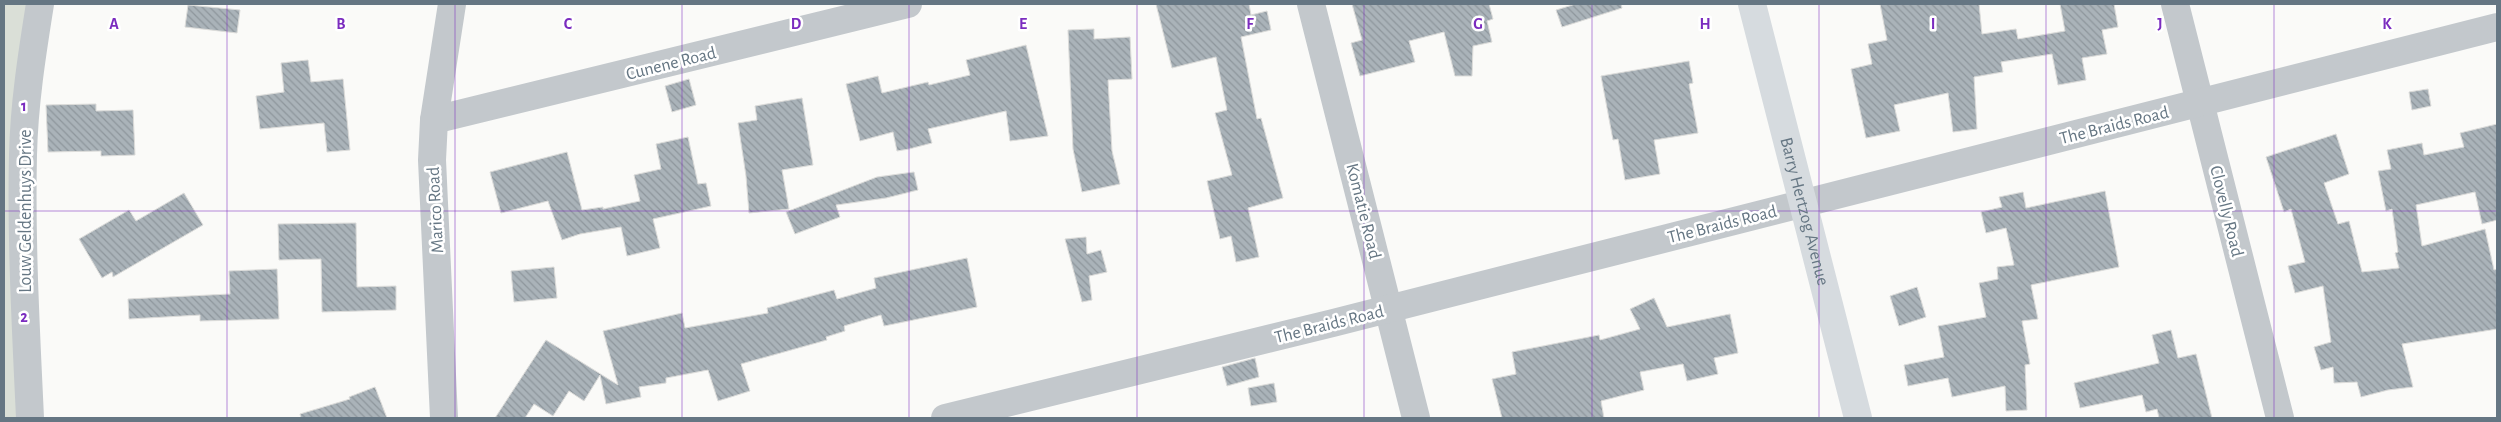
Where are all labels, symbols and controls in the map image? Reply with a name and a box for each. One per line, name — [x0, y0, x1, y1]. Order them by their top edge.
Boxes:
text: A — [109, 16, 119, 32]
text: B — [336, 16, 346, 32]
text: C — [564, 16, 573, 32]
text: D — [791, 16, 802, 32]
text: E — [1019, 16, 1027, 32]
text: F — [1246, 16, 1254, 32]
text: G — [1473, 16, 1483, 32]
text: H — [1699, 16, 1711, 32]
text: I — [1931, 16, 1935, 32]
text: J — [2157, 16, 2163, 32]
text: K — [2382, 16, 2392, 32]
street label: Cunene Road — [624, 44, 718, 84]
text: 1 — [21, 98, 27, 114]
street label: The Braids Road — [2058, 104, 2171, 148]
street label: Louw Geldenhuys Drive — [17, 129, 35, 293]
street label: Barry Hertzog Avenue — [1776, 135, 1832, 288]
street label: Komatie Road — [1342, 162, 1384, 261]
street label: Clovelly Road — [2206, 164, 2246, 259]
street label: Marico Road — [425, 166, 447, 254]
street label: The Braids Road — [1666, 203, 1779, 247]
street label: The Braids Road — [1273, 303, 1386, 347]
text: 2 — [20, 309, 28, 325]

